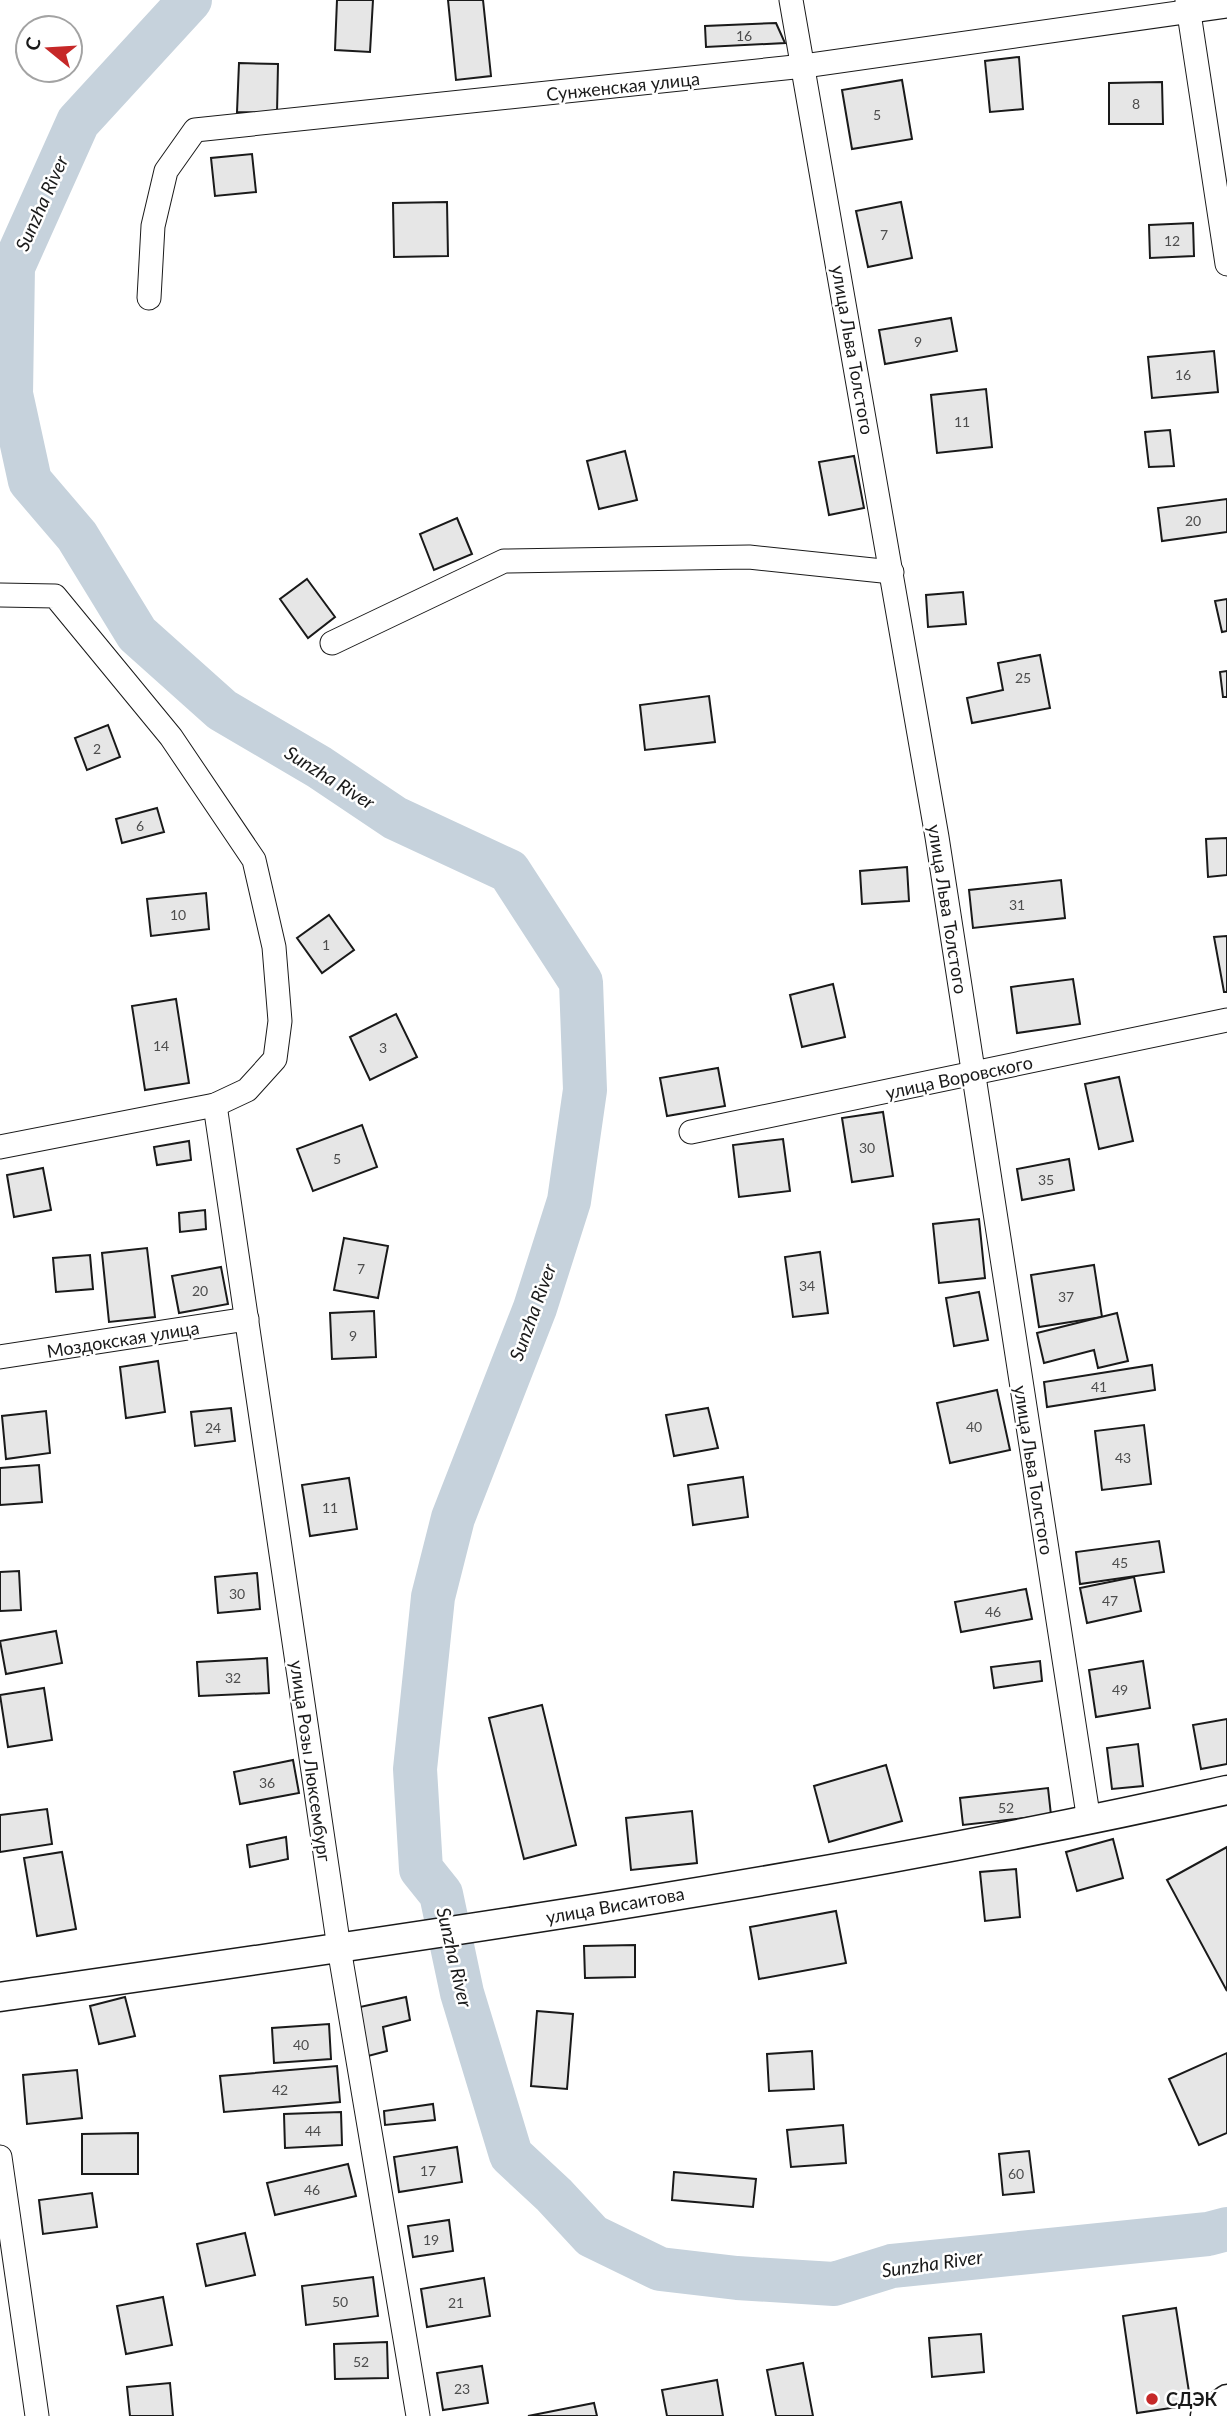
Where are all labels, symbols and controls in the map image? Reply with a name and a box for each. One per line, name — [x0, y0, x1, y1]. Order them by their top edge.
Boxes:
north arrow — [14, 14, 84, 84]
house number: 16 — [736, 27, 752, 44]
text: С — [19, 34, 45, 53]
street label: Сунженская улица — [545, 67, 701, 105]
house number: 8 — [1132, 95, 1140, 112]
house number: 5 — [873, 106, 881, 123]
water label: Sunzha River — [10, 151, 72, 254]
house number: 7 — [880, 226, 888, 243]
house number: 12 — [1164, 232, 1180, 249]
street label: улица Льва Толстого — [827, 264, 879, 436]
house number: 9 — [914, 333, 922, 350]
house number: 16 — [1175, 366, 1191, 383]
house number: 11 — [954, 413, 970, 430]
house number: 20 — [1185, 512, 1201, 529]
house number: 25 — [1015, 669, 1031, 686]
house number: 2 — [93, 740, 101, 757]
water label: Sunzha River — [281, 740, 380, 814]
house number: 6 — [136, 817, 144, 834]
street label: улица Льва Толстого — [924, 823, 972, 995]
house number: 31 — [1009, 896, 1025, 913]
house number: 10 — [170, 906, 186, 923]
house number: 1 — [322, 936, 330, 953]
house number: 14 — [153, 1037, 169, 1054]
house number: 3 — [379, 1039, 387, 1056]
street label: улица Воровского — [884, 1051, 1034, 1103]
house number: 30 — [859, 1139, 875, 1156]
house number: 5 — [333, 1150, 341, 1167]
house number: 35 — [1038, 1171, 1054, 1188]
house number: 7 — [357, 1260, 365, 1277]
water label: Sunzha River — [504, 1260, 560, 1364]
house number: 34 — [799, 1277, 815, 1294]
house number: 20 — [192, 1282, 208, 1299]
house number: 37 — [1058, 1288, 1074, 1305]
street label: Моздокская улица — [45, 1316, 201, 1362]
house number: 9 — [349, 1327, 357, 1344]
house number: 41 — [1091, 1378, 1107, 1395]
street label: улица Льва Толстого — [1010, 1384, 1058, 1556]
house number: 40 — [966, 1418, 982, 1435]
house number: 24 — [205, 1419, 221, 1436]
house number: 43 — [1115, 1449, 1131, 1466]
house number: 11 — [322, 1499, 338, 1516]
house number: 45 — [1112, 1554, 1128, 1571]
house number: 30 — [229, 1585, 245, 1602]
house number: 47 — [1102, 1592, 1118, 1609]
house number: 46 — [985, 1603, 1001, 1620]
street label: улица Розы Люксембург — [286, 1659, 336, 1864]
house number: 32 — [225, 1669, 241, 1686]
house number: 49 — [1112, 1681, 1128, 1698]
house number: 36 — [259, 1774, 275, 1791]
house number: 52 — [998, 1799, 1014, 1816]
street label: улица Висаитова — [544, 1882, 686, 1928]
water label: Sunzha River — [432, 1905, 478, 2010]
house number: 40 — [293, 2036, 309, 2053]
house number: 42 — [272, 2081, 288, 2098]
house number: 44 — [305, 2122, 321, 2139]
house number: 17 — [420, 2162, 436, 2179]
house number: 60 — [1008, 2165, 1024, 2182]
house number: 46 — [304, 2181, 320, 2198]
house number: 19 — [423, 2231, 439, 2248]
water label: Sunzha River — [880, 2244, 984, 2281]
house number: 50 — [332, 2293, 348, 2310]
house number: 21 — [448, 2294, 464, 2311]
house number: 52 — [353, 2353, 369, 2370]
house number: 23 — [454, 2380, 470, 2397]
place label: СДЭК — [1166, 2388, 1217, 2410]
marker: СДЭК — [1144, 2391, 1160, 2407]

